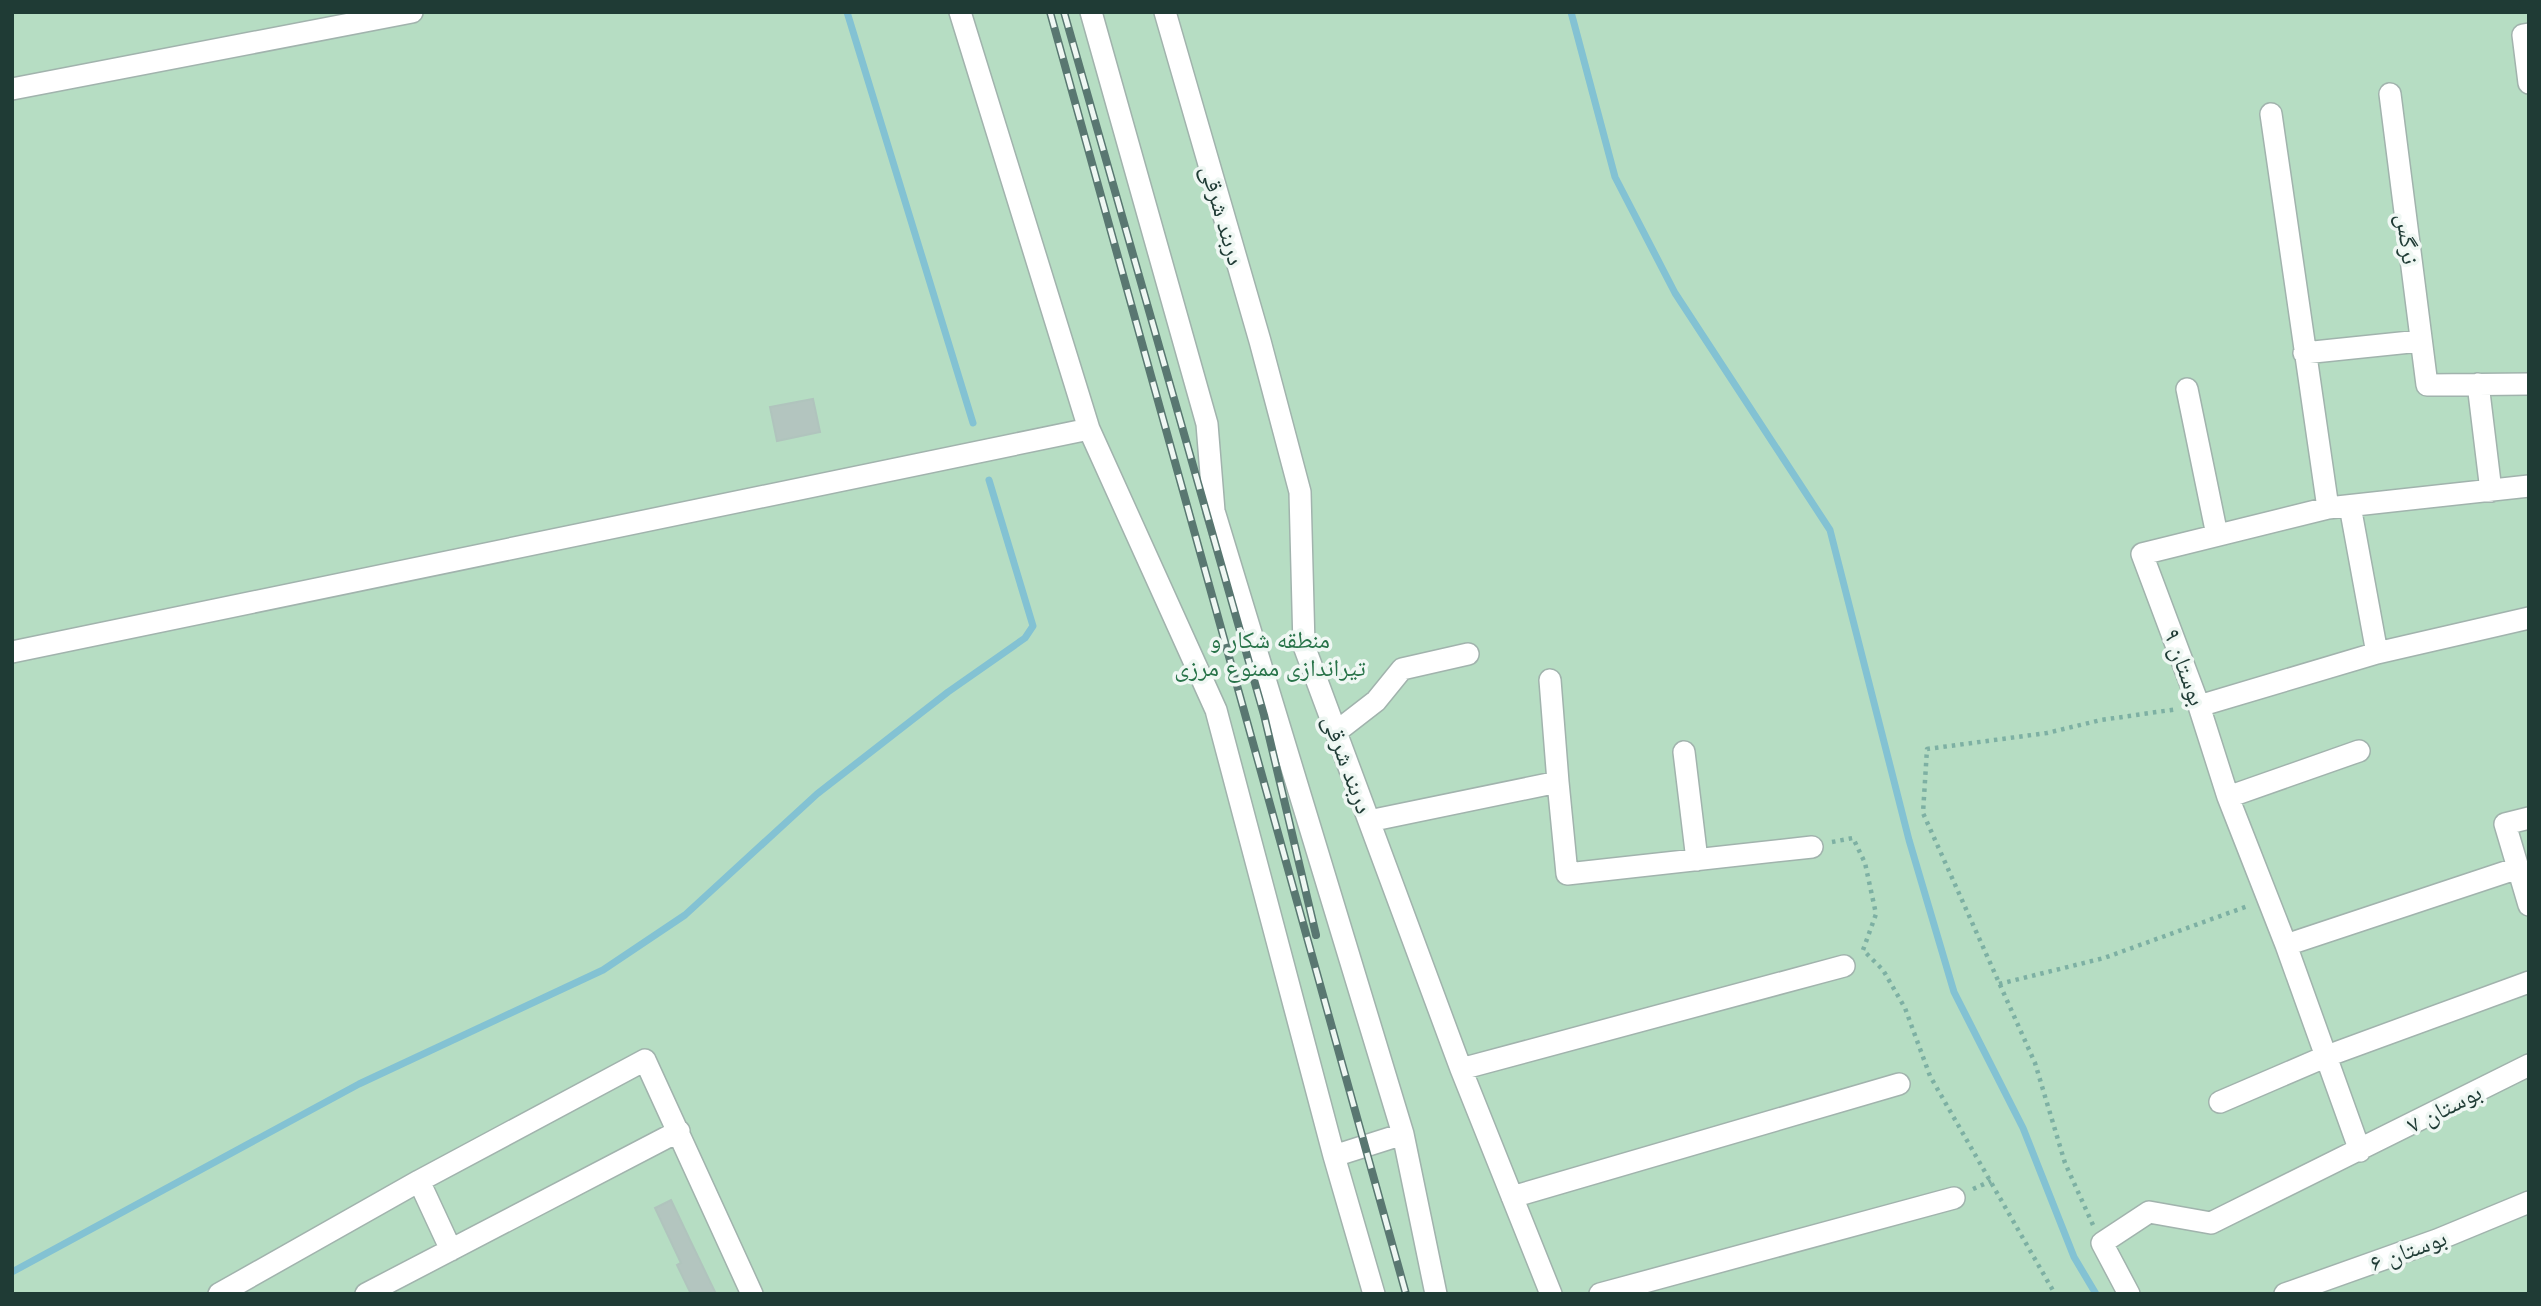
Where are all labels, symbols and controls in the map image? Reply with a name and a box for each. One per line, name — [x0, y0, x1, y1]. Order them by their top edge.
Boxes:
street label: دربند شرقی — [1195, 162, 1250, 268]
street label: نرگس — [2391, 212, 2424, 266]
street label: بوستان ۹ — [2158, 625, 2211, 709]
park label: منطقه شکار و تیراندازی ممنوع مرزی — [1174, 626, 1366, 683]
street label: دربند شرقی — [1317, 711, 1378, 817]
street label: بوستان ۷ — [2402, 1078, 2486, 1139]
street label: بوستان ۶ — [2366, 1224, 2450, 1277]

